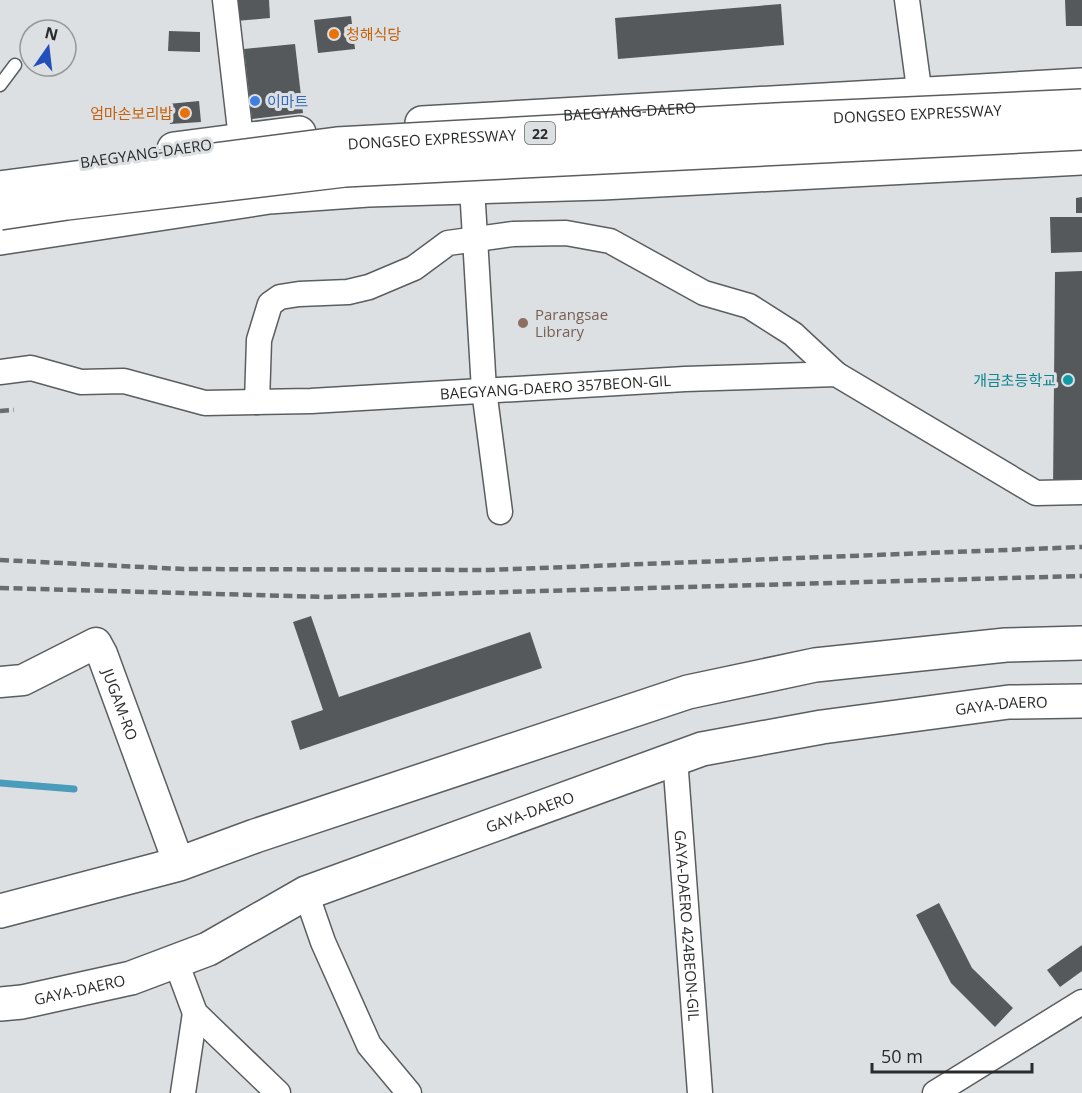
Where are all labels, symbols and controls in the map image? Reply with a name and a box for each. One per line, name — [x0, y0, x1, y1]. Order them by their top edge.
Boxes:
north arrow — [18, 18, 78, 78]
text: N — [43, 21, 61, 46]
place label: 청해식당 — [346, 24, 401, 44]
marker: 청해식당 — [327, 27, 341, 41]
place label: 이마트 — [267, 91, 309, 111]
marker: 이마트 — [248, 94, 262, 108]
street label: BAEGYANG-DAERO — [563, 97, 697, 125]
street label: DONGSEO EXPRESSWAY — [833, 100, 1003, 127]
place label: 엄마손보리밥 — [90, 103, 173, 123]
marker: 엄마손보리밥 — [178, 106, 192, 120]
road number: 22 — [525, 122, 555, 144]
street label: DONGSEO EXPRESSWAY — [347, 124, 517, 153]
street label: BAEGYANG-DAERO — [79, 134, 213, 172]
place label: Parangsae Library — [535, 304, 608, 341]
marker: Parangsae Library — [516, 316, 530, 330]
street label: BAEGYANG-DAERO 357BEON-GIL — [439, 370, 672, 403]
place label: 개금초등학교 — [973, 370, 1056, 390]
marker: 개금초등학교 — [1061, 373, 1075, 387]
street label: JUGAM-RO — [98, 664, 143, 743]
street label: GAYA-DAERO — [954, 691, 1048, 719]
street label: GAYA-DAERO — [483, 786, 577, 837]
street label: GAYA-DAERO 424BEON-GIL — [670, 829, 705, 1022]
street label: GAYA-DAERO — [32, 970, 127, 1009]
scale bar — [872, 1036, 1032, 1074]
text: 50 m — [881, 1044, 923, 1068]

